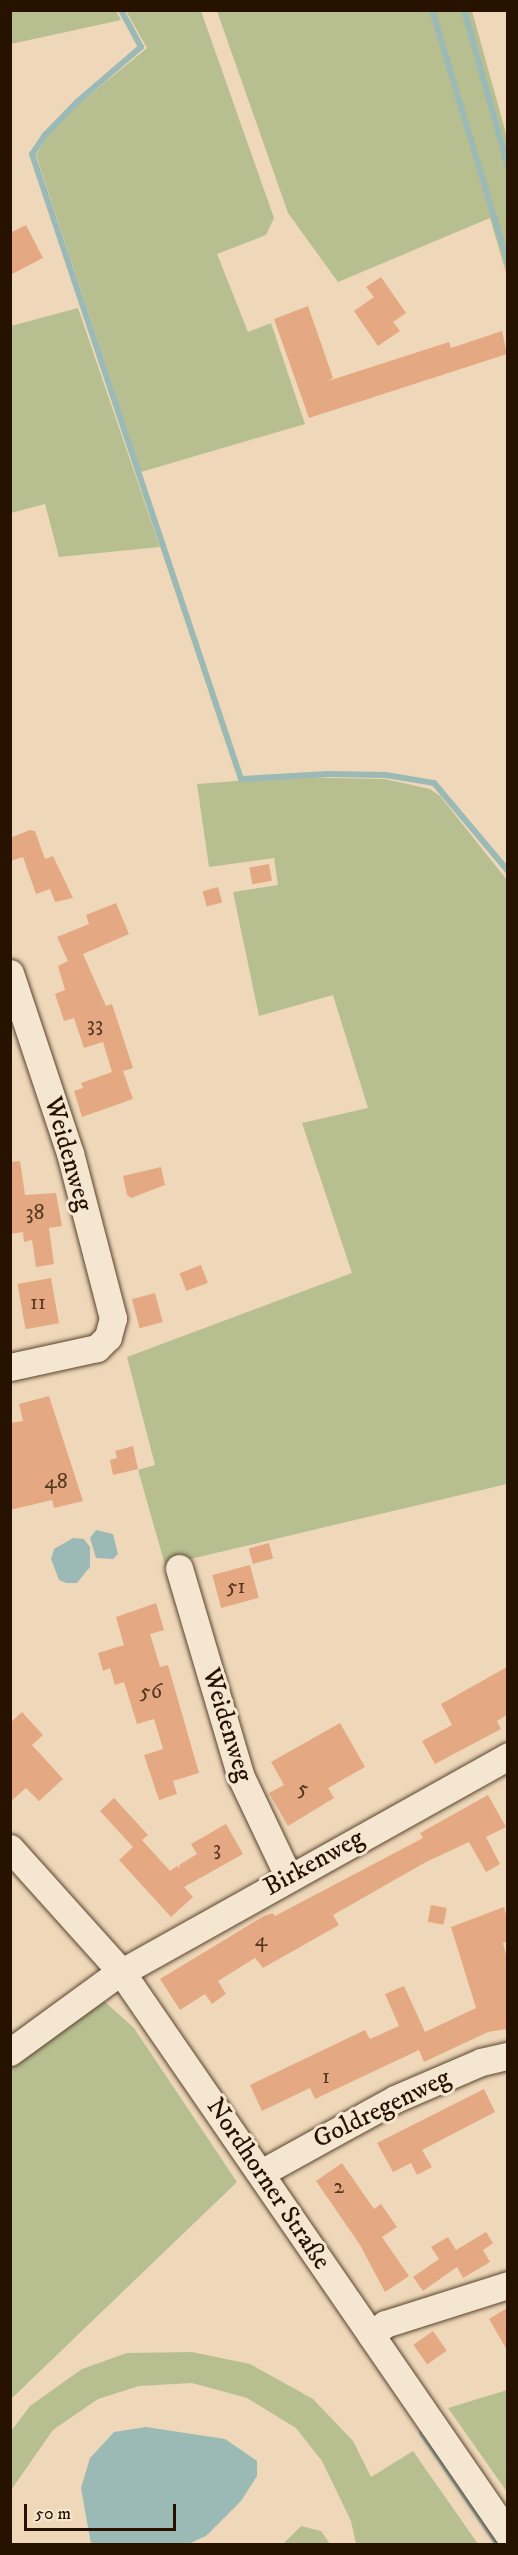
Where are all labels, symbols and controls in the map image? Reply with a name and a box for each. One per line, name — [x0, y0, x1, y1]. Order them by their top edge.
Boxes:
house number: 33 — [87, 1012, 103, 1038]
street label: Weidenweg — [37, 1093, 99, 1215]
house number: 38 — [25, 1200, 45, 1226]
house number: 11 — [30, 1290, 46, 1316]
house number: 48 — [44, 1469, 68, 1495]
house number: 51 — [226, 1574, 246, 1600]
street label: Weidenweg — [195, 1664, 259, 1786]
house number: 56 — [140, 1679, 162, 1705]
house number: 5 — [298, 1776, 308, 1802]
street label: Birkenweg — [259, 1823, 369, 1903]
house number: 3 — [213, 1836, 221, 1862]
house number: 4 — [255, 1927, 267, 1953]
street label: Goldregenweg — [308, 2062, 456, 2156]
house number: 1 — [322, 2064, 330, 2090]
street label: Nordhorner Straße — [199, 2092, 337, 2276]
house number: 2 — [334, 2174, 344, 2200]
scale bar — [27, 2492, 178, 2530]
text: 50 m — [35, 2503, 71, 2525]

